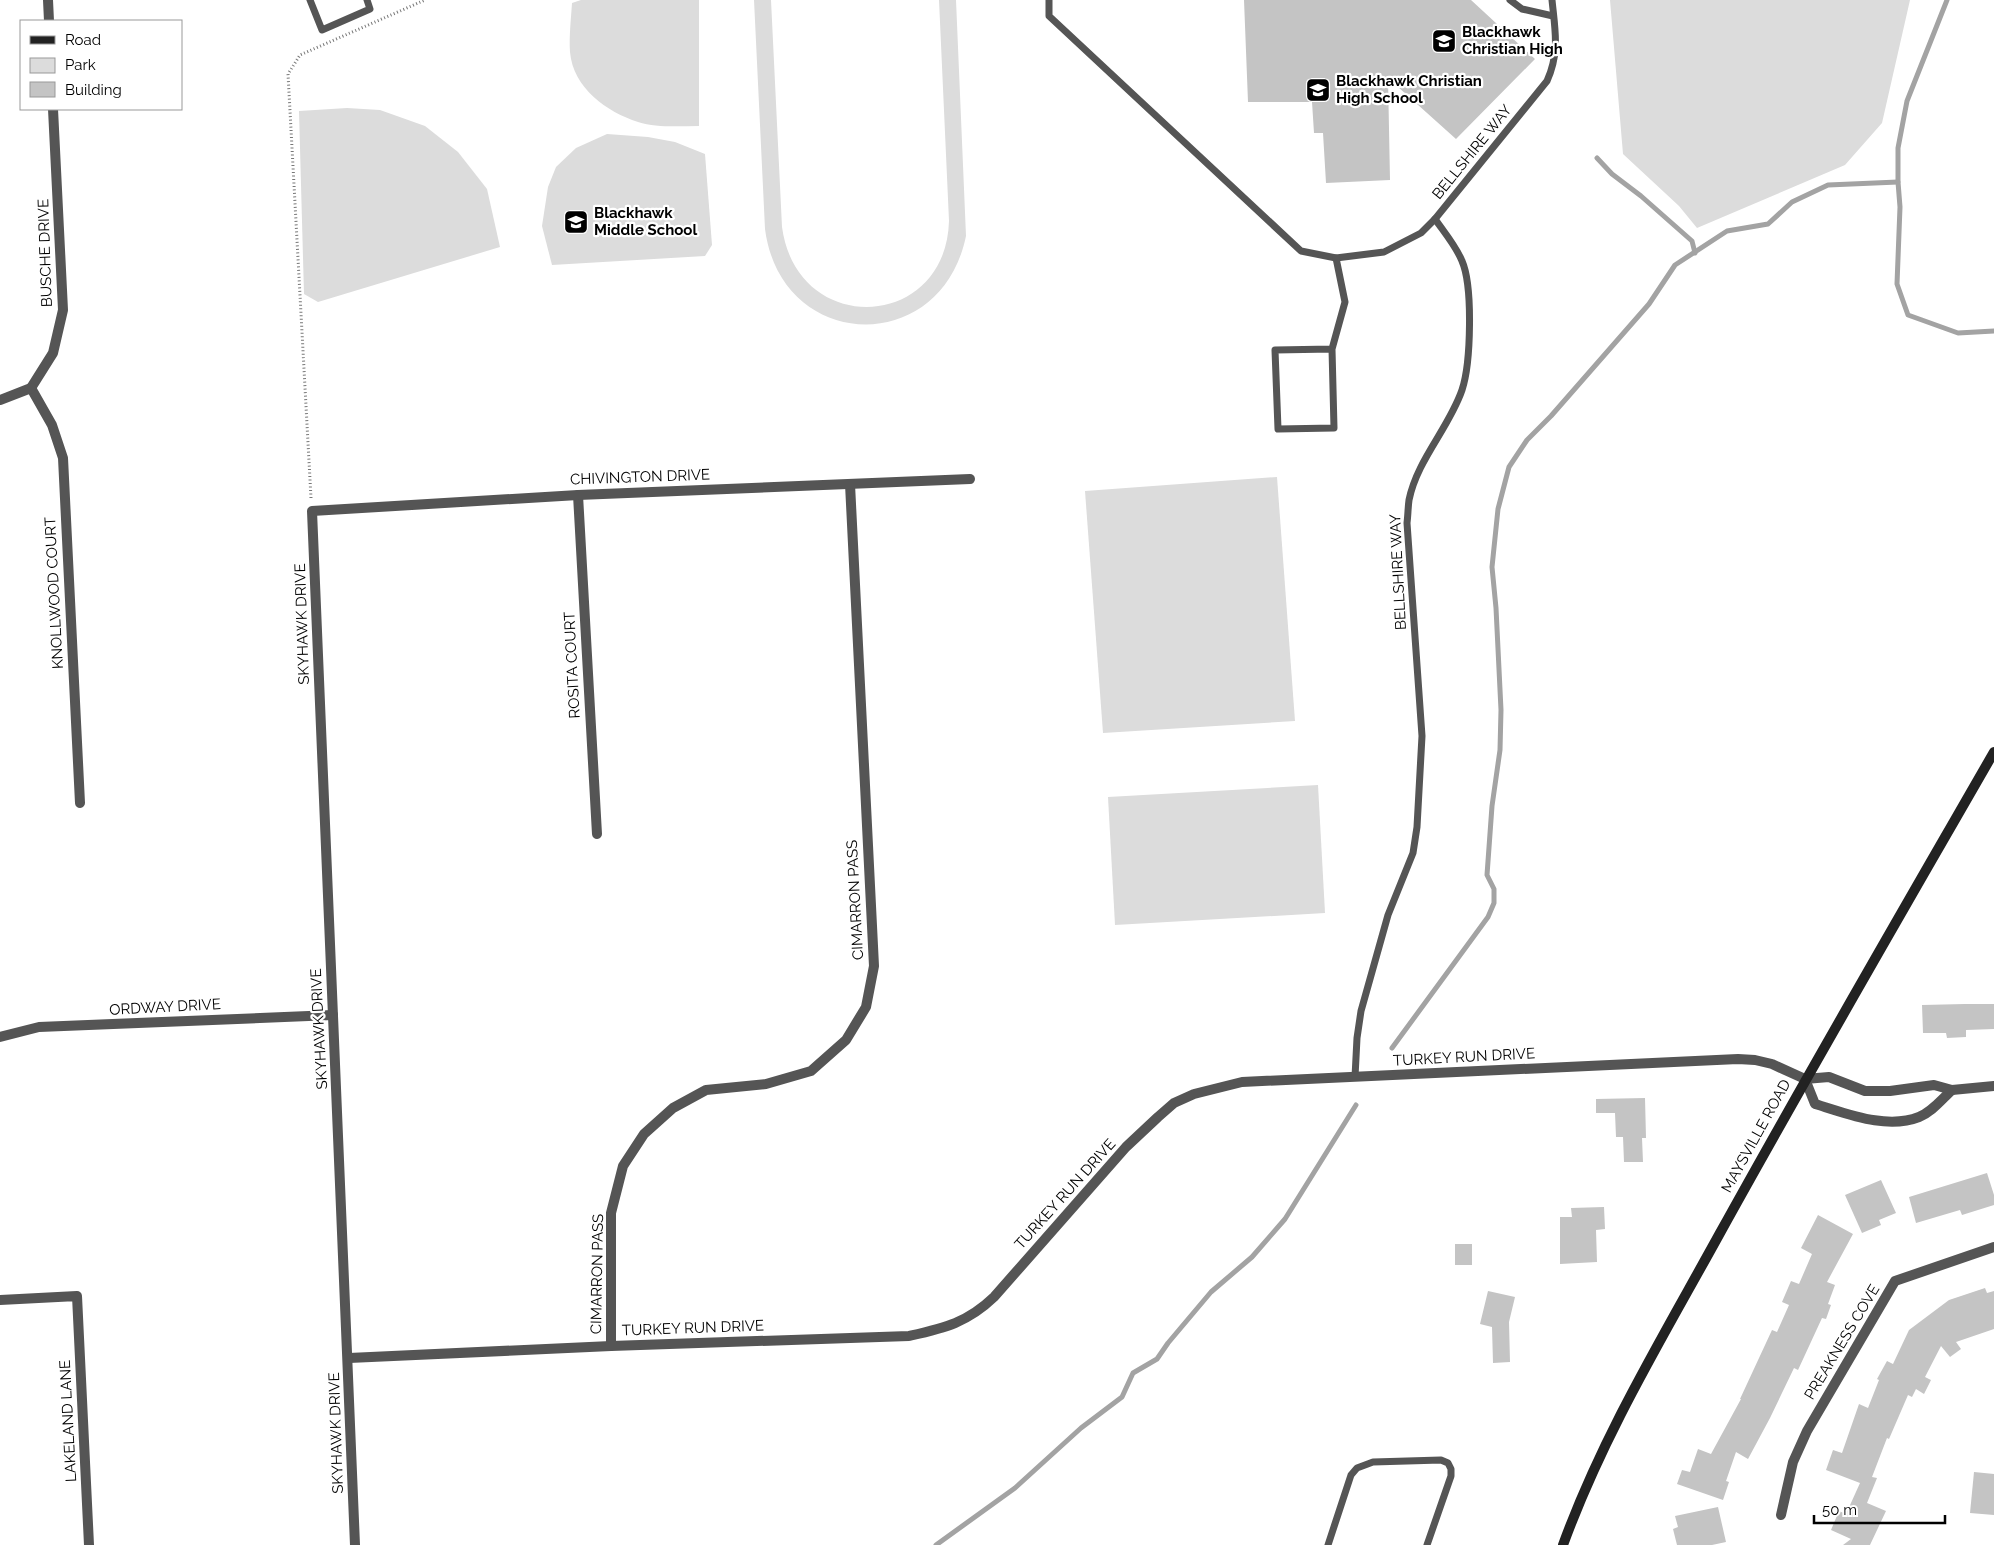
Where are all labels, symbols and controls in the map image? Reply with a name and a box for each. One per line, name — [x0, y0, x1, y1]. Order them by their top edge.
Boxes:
legend — [20, 20, 182, 110]
place label: Blackhawk Christian High — [1462, 23, 1563, 58]
school or university icon: Blackhawk Christian High — [1431, 28, 1457, 54]
text: Road — [65, 31, 101, 49]
text: Park — [65, 56, 96, 74]
place label: Blackhawk Christian High School — [1336, 72, 1482, 107]
school or university icon: Blackhawk Christian High School — [1305, 77, 1331, 103]
text: Building — [65, 81, 122, 99]
street label: BELLSHIRE WAY — [1428, 101, 1516, 203]
street label: BUSCHE DRIVE — [34, 199, 56, 307]
place label: Blackhawk Middle School — [594, 204, 697, 239]
school or university icon: Blackhawk Middle School — [563, 209, 589, 235]
street label: CHIVINGTON DRIVE — [570, 466, 710, 488]
street label: BELLSHIRE WAY — [1386, 513, 1410, 631]
street label: KNOLLWOOD COURT — [41, 516, 67, 670]
street label: SKYHAWK DRIVE — [291, 563, 313, 685]
street label: ROSITA COURT — [560, 611, 584, 719]
street label: CIMARRON PASS — [843, 839, 867, 961]
street label: SKYHAWK DRIVE — [307, 968, 331, 1090]
street label: ORDWAY DRIVE — [109, 995, 221, 1019]
street label: TURKEY RUN DRIVE — [1393, 1044, 1535, 1070]
street label: MAYSVILLE ROAD — [1718, 1076, 1795, 1196]
street label: TURKEY RUN DRIVE — [1011, 1135, 1119, 1253]
street label: CIMARRON PASS — [587, 1214, 607, 1334]
street label: PREAKNESS COVE — [1801, 1281, 1883, 1403]
street label: TURKEY RUN DRIVE — [622, 1317, 764, 1339]
street label: LAKELAND LANE — [56, 1359, 80, 1483]
street label: SKYHAWK DRIVE — [325, 1372, 347, 1494]
scale bar — [1814, 1492, 1945, 1524]
text: 50 m — [1822, 1501, 1857, 1519]

